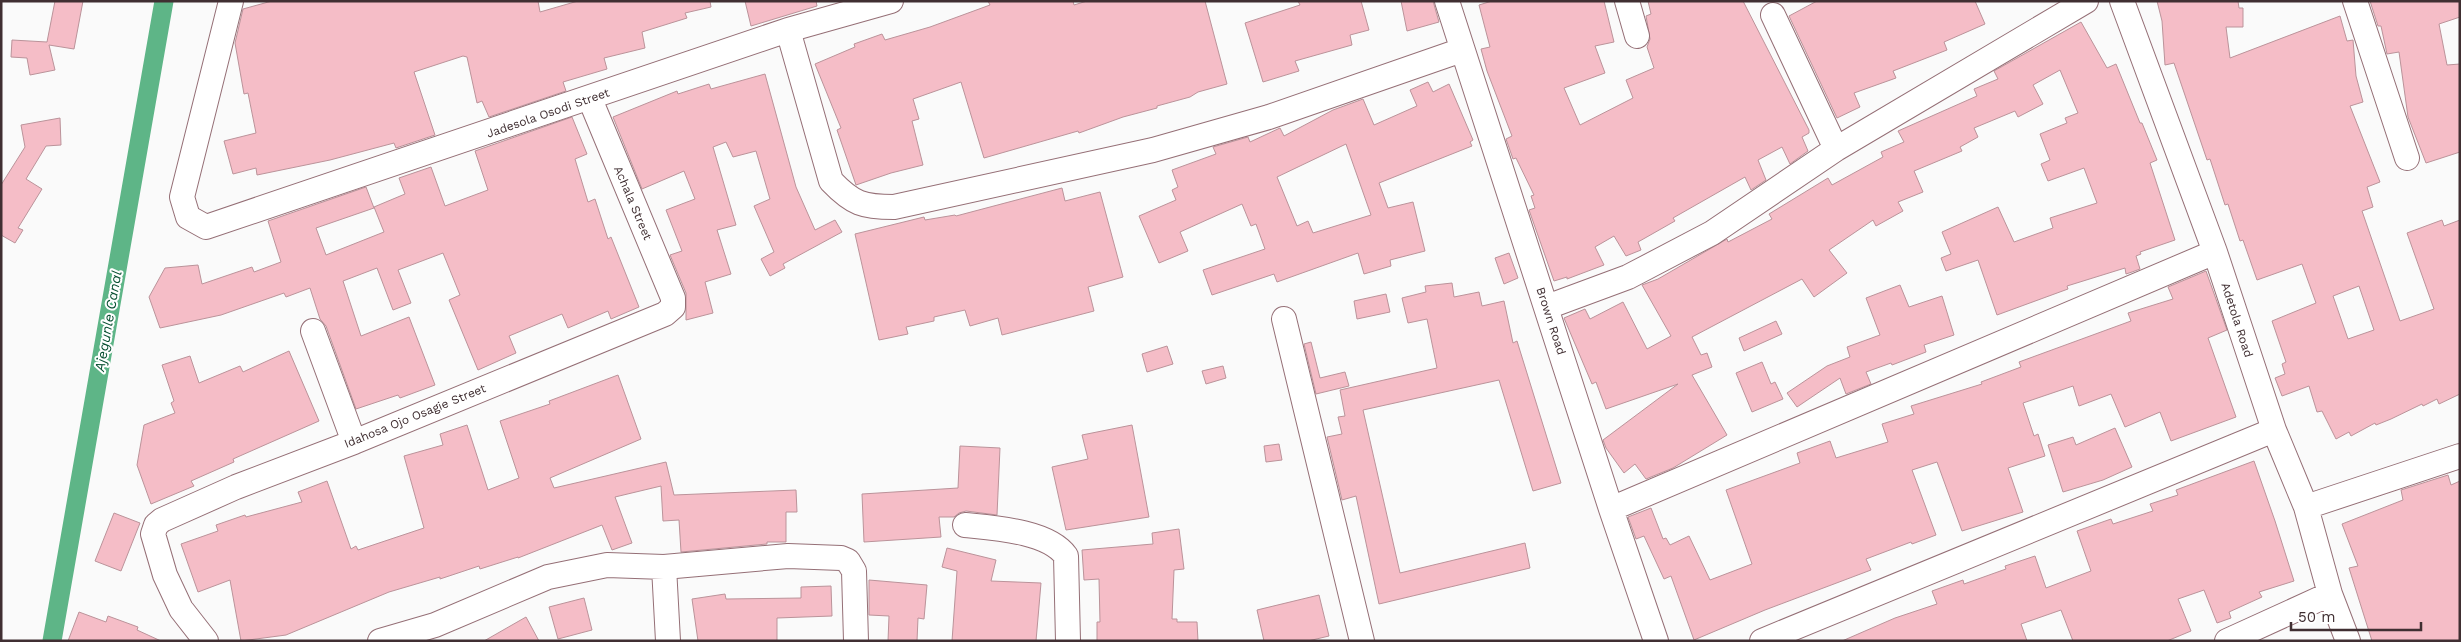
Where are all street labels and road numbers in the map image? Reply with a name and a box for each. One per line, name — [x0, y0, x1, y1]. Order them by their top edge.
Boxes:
street label: Jadesola Osodi Street — [485, 85, 611, 141]
street label: Achala Street — [611, 164, 655, 242]
street label: Adetola Road — [2218, 281, 2256, 359]
street label: Brown Road — [1533, 285, 1569, 357]
street label: Idahosa Ojo Osagie Street — [342, 381, 488, 451]

